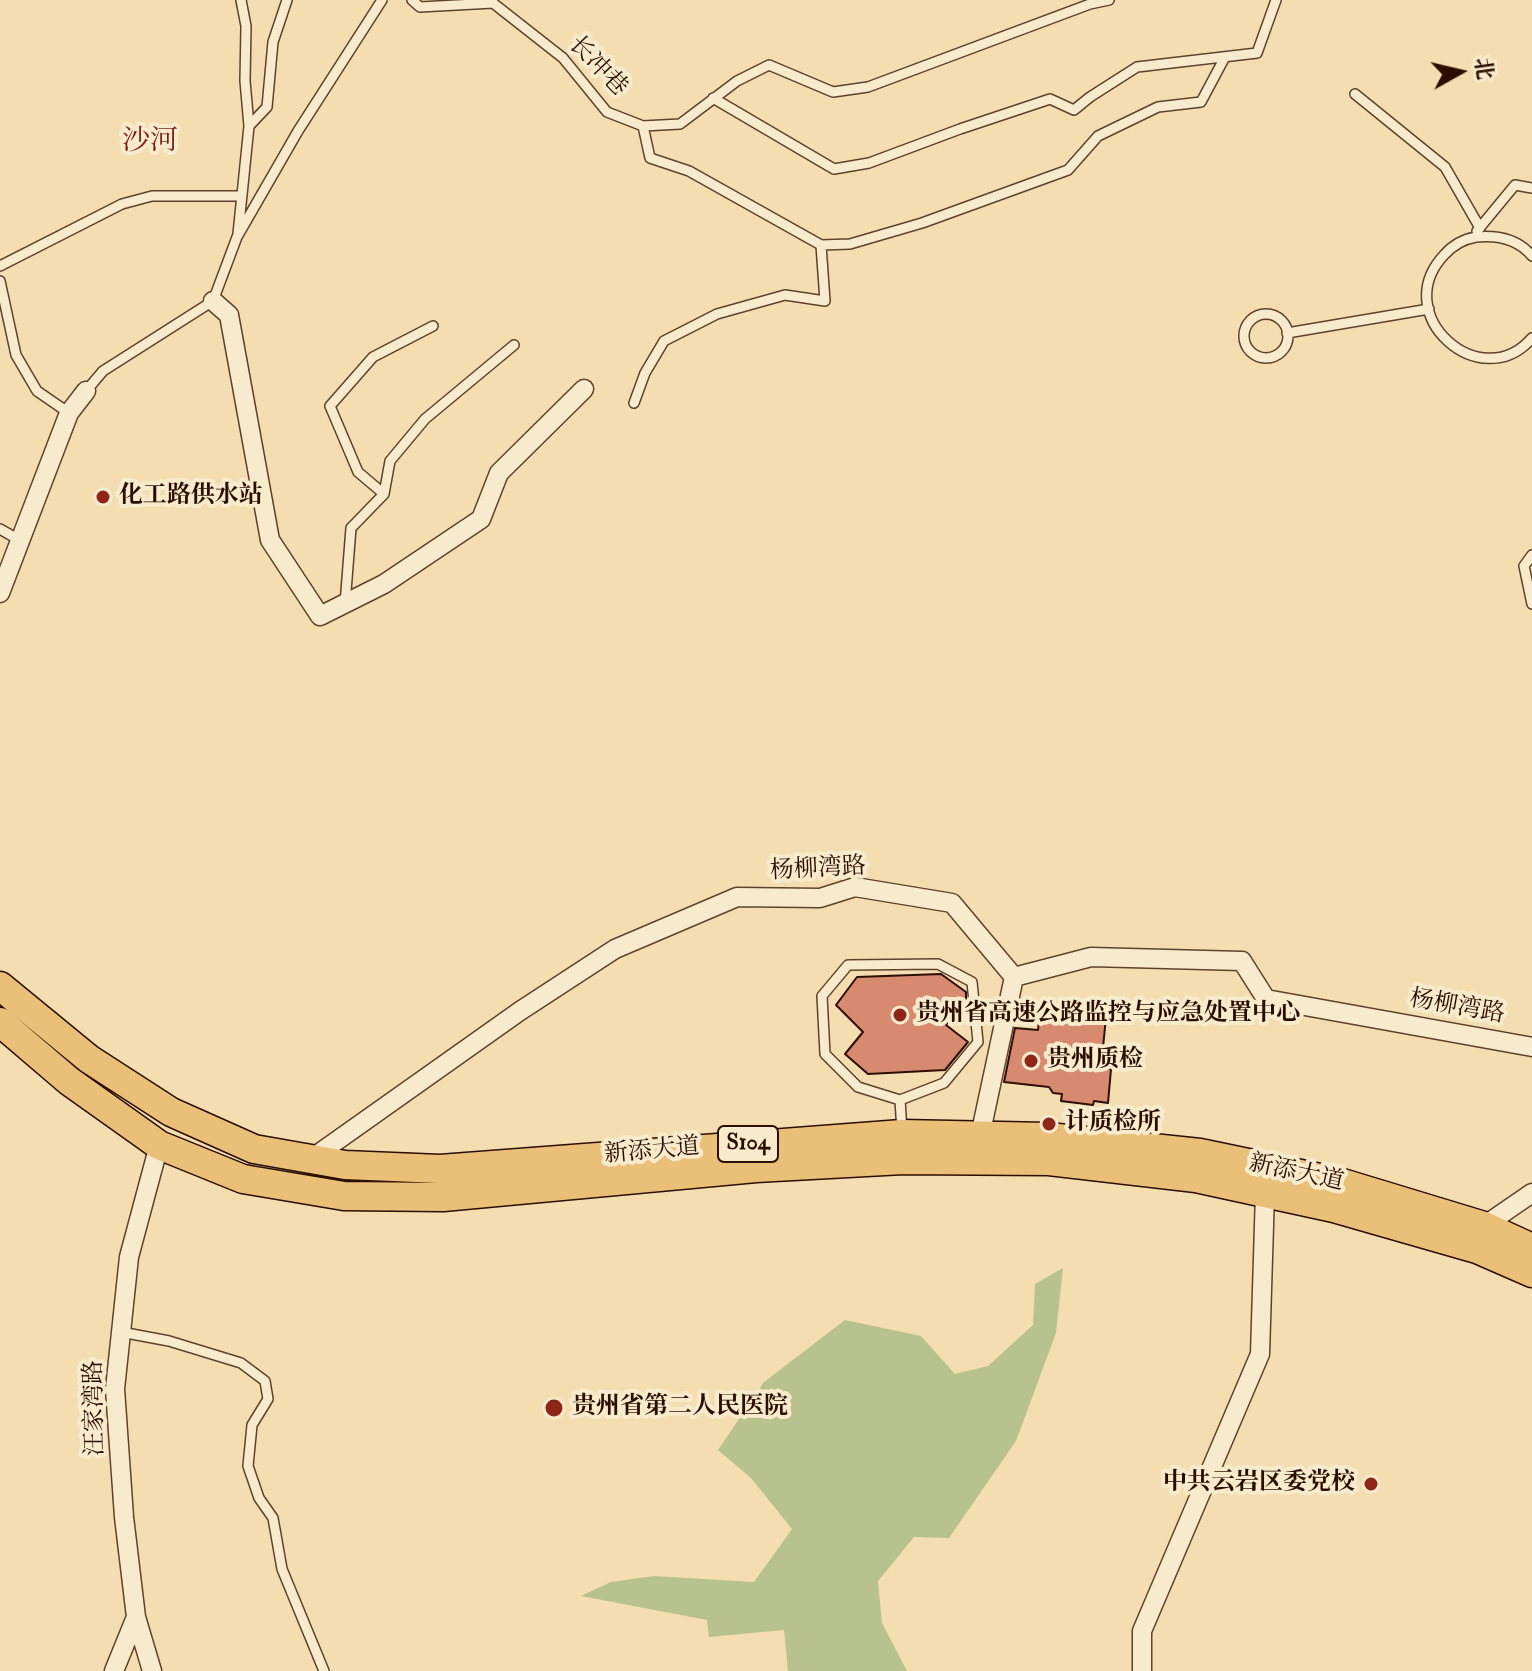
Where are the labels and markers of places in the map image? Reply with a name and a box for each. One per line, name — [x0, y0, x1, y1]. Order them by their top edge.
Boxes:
place label: 化工路供水站 — [119, 483, 263, 511]
marker: 化工路供水站 — [94, 488, 112, 506]
place label: 贵州省高速公路监控与应急处置中心 — [916, 1001, 1300, 1029]
marker: 贵州省高速公路监控与应急处置中心 — [891, 1006, 909, 1024]
place label: 贵州质检 — [1047, 1047, 1143, 1075]
marker: 贵州质检 — [1022, 1052, 1040, 1070]
place label: 计质检所 — [1065, 1110, 1161, 1138]
marker: 计质检所 — [1040, 1115, 1058, 1133]
place label: 贵州省第二人民医院 — [572, 1394, 788, 1422]
marker: 贵州省第二人民医院 — [543, 1397, 565, 1419]
place label: 中共云岩区委党校 — [1163, 1470, 1355, 1498]
marker: 中共云岩区委党校 — [1362, 1475, 1380, 1493]

